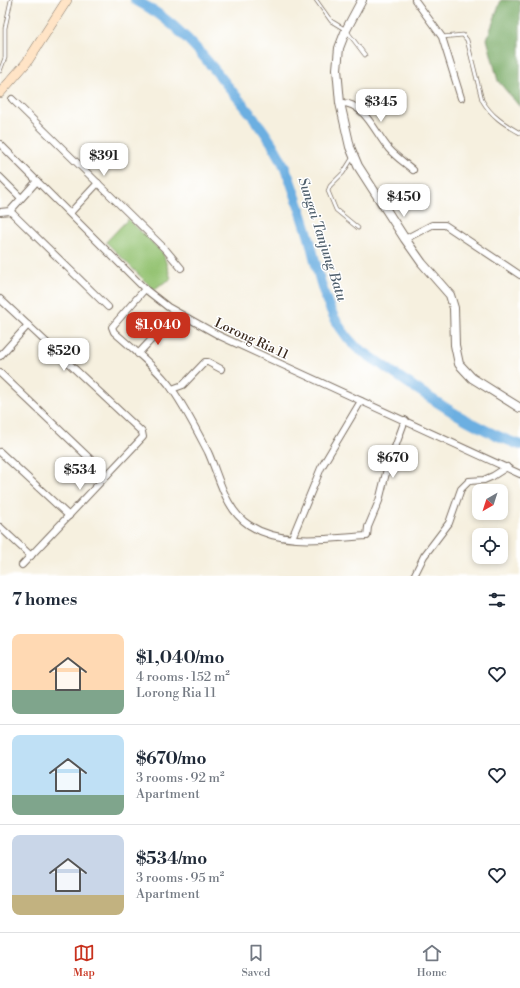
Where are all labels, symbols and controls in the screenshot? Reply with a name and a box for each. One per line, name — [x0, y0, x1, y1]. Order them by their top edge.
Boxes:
pin: $345 — [357, 89, 405, 123]
text: $345 — [365, 94, 397, 110]
pin: $391 — [80, 143, 128, 177]
text: $391 — [89, 148, 119, 164]
water label: Sungai Tanjung Batu — [294, 175, 351, 304]
pin: $450 — [380, 184, 428, 218]
text: $450 — [387, 189, 421, 205]
pin: $1,040 — [125, 312, 191, 346]
street label: Lorong Ria 11 — [212, 315, 292, 363]
text: $1,040 — [135, 317, 181, 333]
pin: $520 — [40, 338, 88, 372]
text: $520 — [47, 343, 81, 359]
pin: $670 — [369, 445, 417, 479]
text: $670 — [377, 450, 409, 466]
pin: $534 — [56, 457, 104, 491]
text: $534 — [64, 462, 96, 478]
north arrow — [472, 484, 508, 520]
map controls — [472, 484, 508, 564]
button: locate — [472, 528, 508, 564]
text: 7 homes — [12, 589, 77, 611]
icon: filters — [486, 589, 508, 611]
text: $1,040/mo — [136, 647, 225, 669]
icon: home — [44, 650, 92, 698]
icon: heart — [486, 663, 508, 685]
text: 4 rooms · 152 m² — [136, 669, 230, 685]
text: Lorong Ria 11 — [136, 685, 216, 701]
text: $670/mo — [136, 748, 207, 770]
icon: home — [44, 751, 92, 799]
icon: heart — [486, 764, 508, 786]
text: 3 rooms · 92 m² — [136, 770, 224, 786]
text: Apartment — [136, 786, 200, 802]
text: $534/mo — [136, 848, 207, 870]
icon: home — [44, 851, 92, 899]
icon: heart — [486, 864, 508, 886]
text: 3 rooms · 95 m² — [136, 870, 224, 886]
text: Apartment — [136, 886, 200, 902]
tab: Map — [73, 942, 95, 980]
tab: Saved — [241, 942, 270, 980]
tab: Home — [417, 942, 447, 980]

